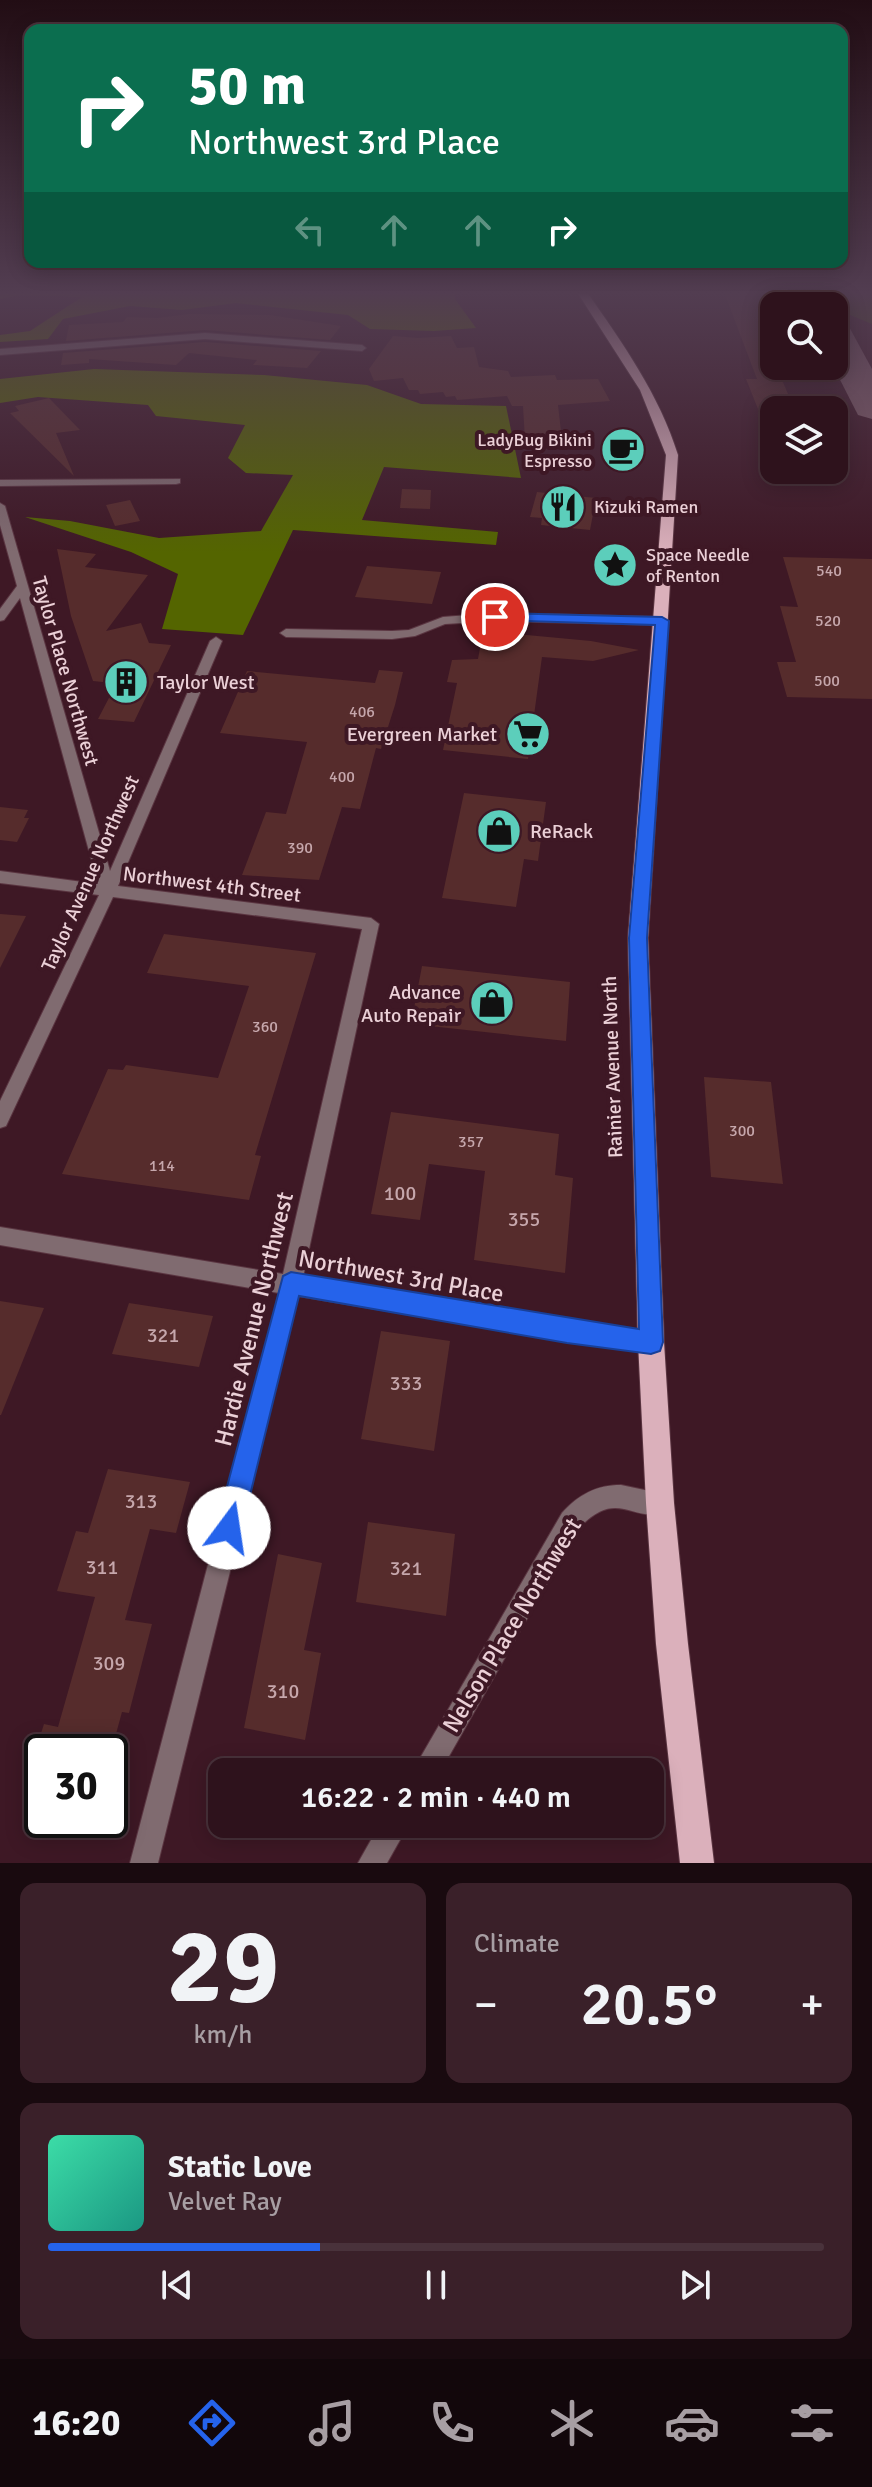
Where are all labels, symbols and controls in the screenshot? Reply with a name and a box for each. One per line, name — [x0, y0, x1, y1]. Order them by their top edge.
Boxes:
text: 50 m — [188, 51, 306, 120]
icon: right — [56, 56, 160, 160]
text: Northwest 3rd Place — [188, 120, 500, 165]
icon: left — [288, 208, 332, 252]
icon: ahead — [372, 208, 416, 252]
icon: ahead — [456, 208, 500, 252]
icon: right — [540, 208, 584, 252]
map controls — [760, 292, 848, 484]
button: search — [760, 292, 848, 380]
button: layers — [760, 396, 848, 484]
cafe icon: LadyBug Bikini Espresso — [599, 426, 647, 474]
place label: LadyBug Bikini Espresso — [477, 429, 592, 472]
restaurant icon: Kizuki Ramen — [539, 483, 587, 531]
place label: Kizuki Ramen — [594, 496, 698, 518]
place icon: Space Needle of Renton — [591, 541, 639, 589]
place label: Space Needle of Renton — [646, 544, 750, 587]
house number: 540 — [816, 561, 842, 581]
street label: Taylor Place Northwest — [27, 574, 105, 769]
pin — [461, 583, 529, 651]
icon: arrive — [473, 595, 517, 639]
house number: 520 — [815, 611, 841, 631]
building icon: Taylor West — [102, 658, 150, 706]
place label: Taylor West — [157, 670, 254, 695]
house number: 500 — [814, 671, 840, 691]
house number: 406 — [349, 702, 375, 722]
supermarket icon: Evergreen Market — [504, 710, 552, 758]
place label: Evergreen Market — [347, 722, 497, 747]
house number: 400 — [329, 767, 355, 787]
street label: Taylor Avenue Northwest — [36, 771, 145, 975]
shop icon: ReRack — [475, 807, 523, 855]
place label: ReRack — [530, 819, 593, 844]
house number: 390 — [287, 838, 313, 858]
street label: Northwest 4th Street — [122, 861, 302, 908]
street label: Rainier Avenue North — [597, 976, 628, 1158]
shop icon: Advance Auto Repair — [468, 979, 516, 1027]
place label: Advance Auto Repair — [361, 980, 462, 1028]
house number: 360 — [252, 1017, 278, 1037]
house number: 300 — [729, 1121, 755, 1141]
house number: 357 — [458, 1132, 484, 1152]
house number: 114 — [149, 1156, 175, 1176]
house number: 100 — [384, 1181, 416, 1206]
street label: Hardie Avenue Northwest — [208, 1189, 300, 1449]
house number: 355 — [508, 1207, 540, 1232]
street label: Northwest 3rd Place — [296, 1243, 506, 1309]
house number: 321 — [147, 1323, 179, 1348]
house number: 333 — [390, 1371, 422, 1396]
position arrow — [187, 1486, 271, 1570]
house number: 313 — [125, 1489, 157, 1514]
street label: Nelson Place Northwest — [436, 1512, 588, 1738]
house number: 311 — [86, 1555, 118, 1580]
house number: 321 — [390, 1556, 422, 1581]
house number: 309 — [93, 1651, 125, 1676]
house number: 310 — [267, 1679, 299, 1704]
speed limit sign: 30 — [24, 1734, 128, 1838]
text: 16:22 · 2 min · 440 m — [301, 1779, 571, 1816]
text: 29 — [167, 1903, 279, 2031]
text: Climate — [474, 1928, 560, 1960]
text: 20.5° — [581, 1968, 717, 2042]
text: − — [474, 1978, 498, 2032]
text: + — [800, 1978, 824, 2032]
text: km/h — [194, 2019, 252, 2051]
text: Static Love — [168, 2149, 312, 2186]
text: Velvet Ray — [168, 2186, 282, 2218]
icon: previous — [155, 2263, 199, 2307]
icon: pause — [414, 2263, 458, 2307]
icon: next — [673, 2263, 717, 2307]
icon: directions — [184, 2395, 240, 2451]
icon: music — [304, 2395, 360, 2451]
icon: phone — [424, 2395, 480, 2451]
icon: climate — [544, 2395, 600, 2451]
icon: car — [664, 2395, 720, 2451]
icon: filters — [784, 2395, 840, 2451]
text: 16:20 — [32, 2401, 120, 2446]

